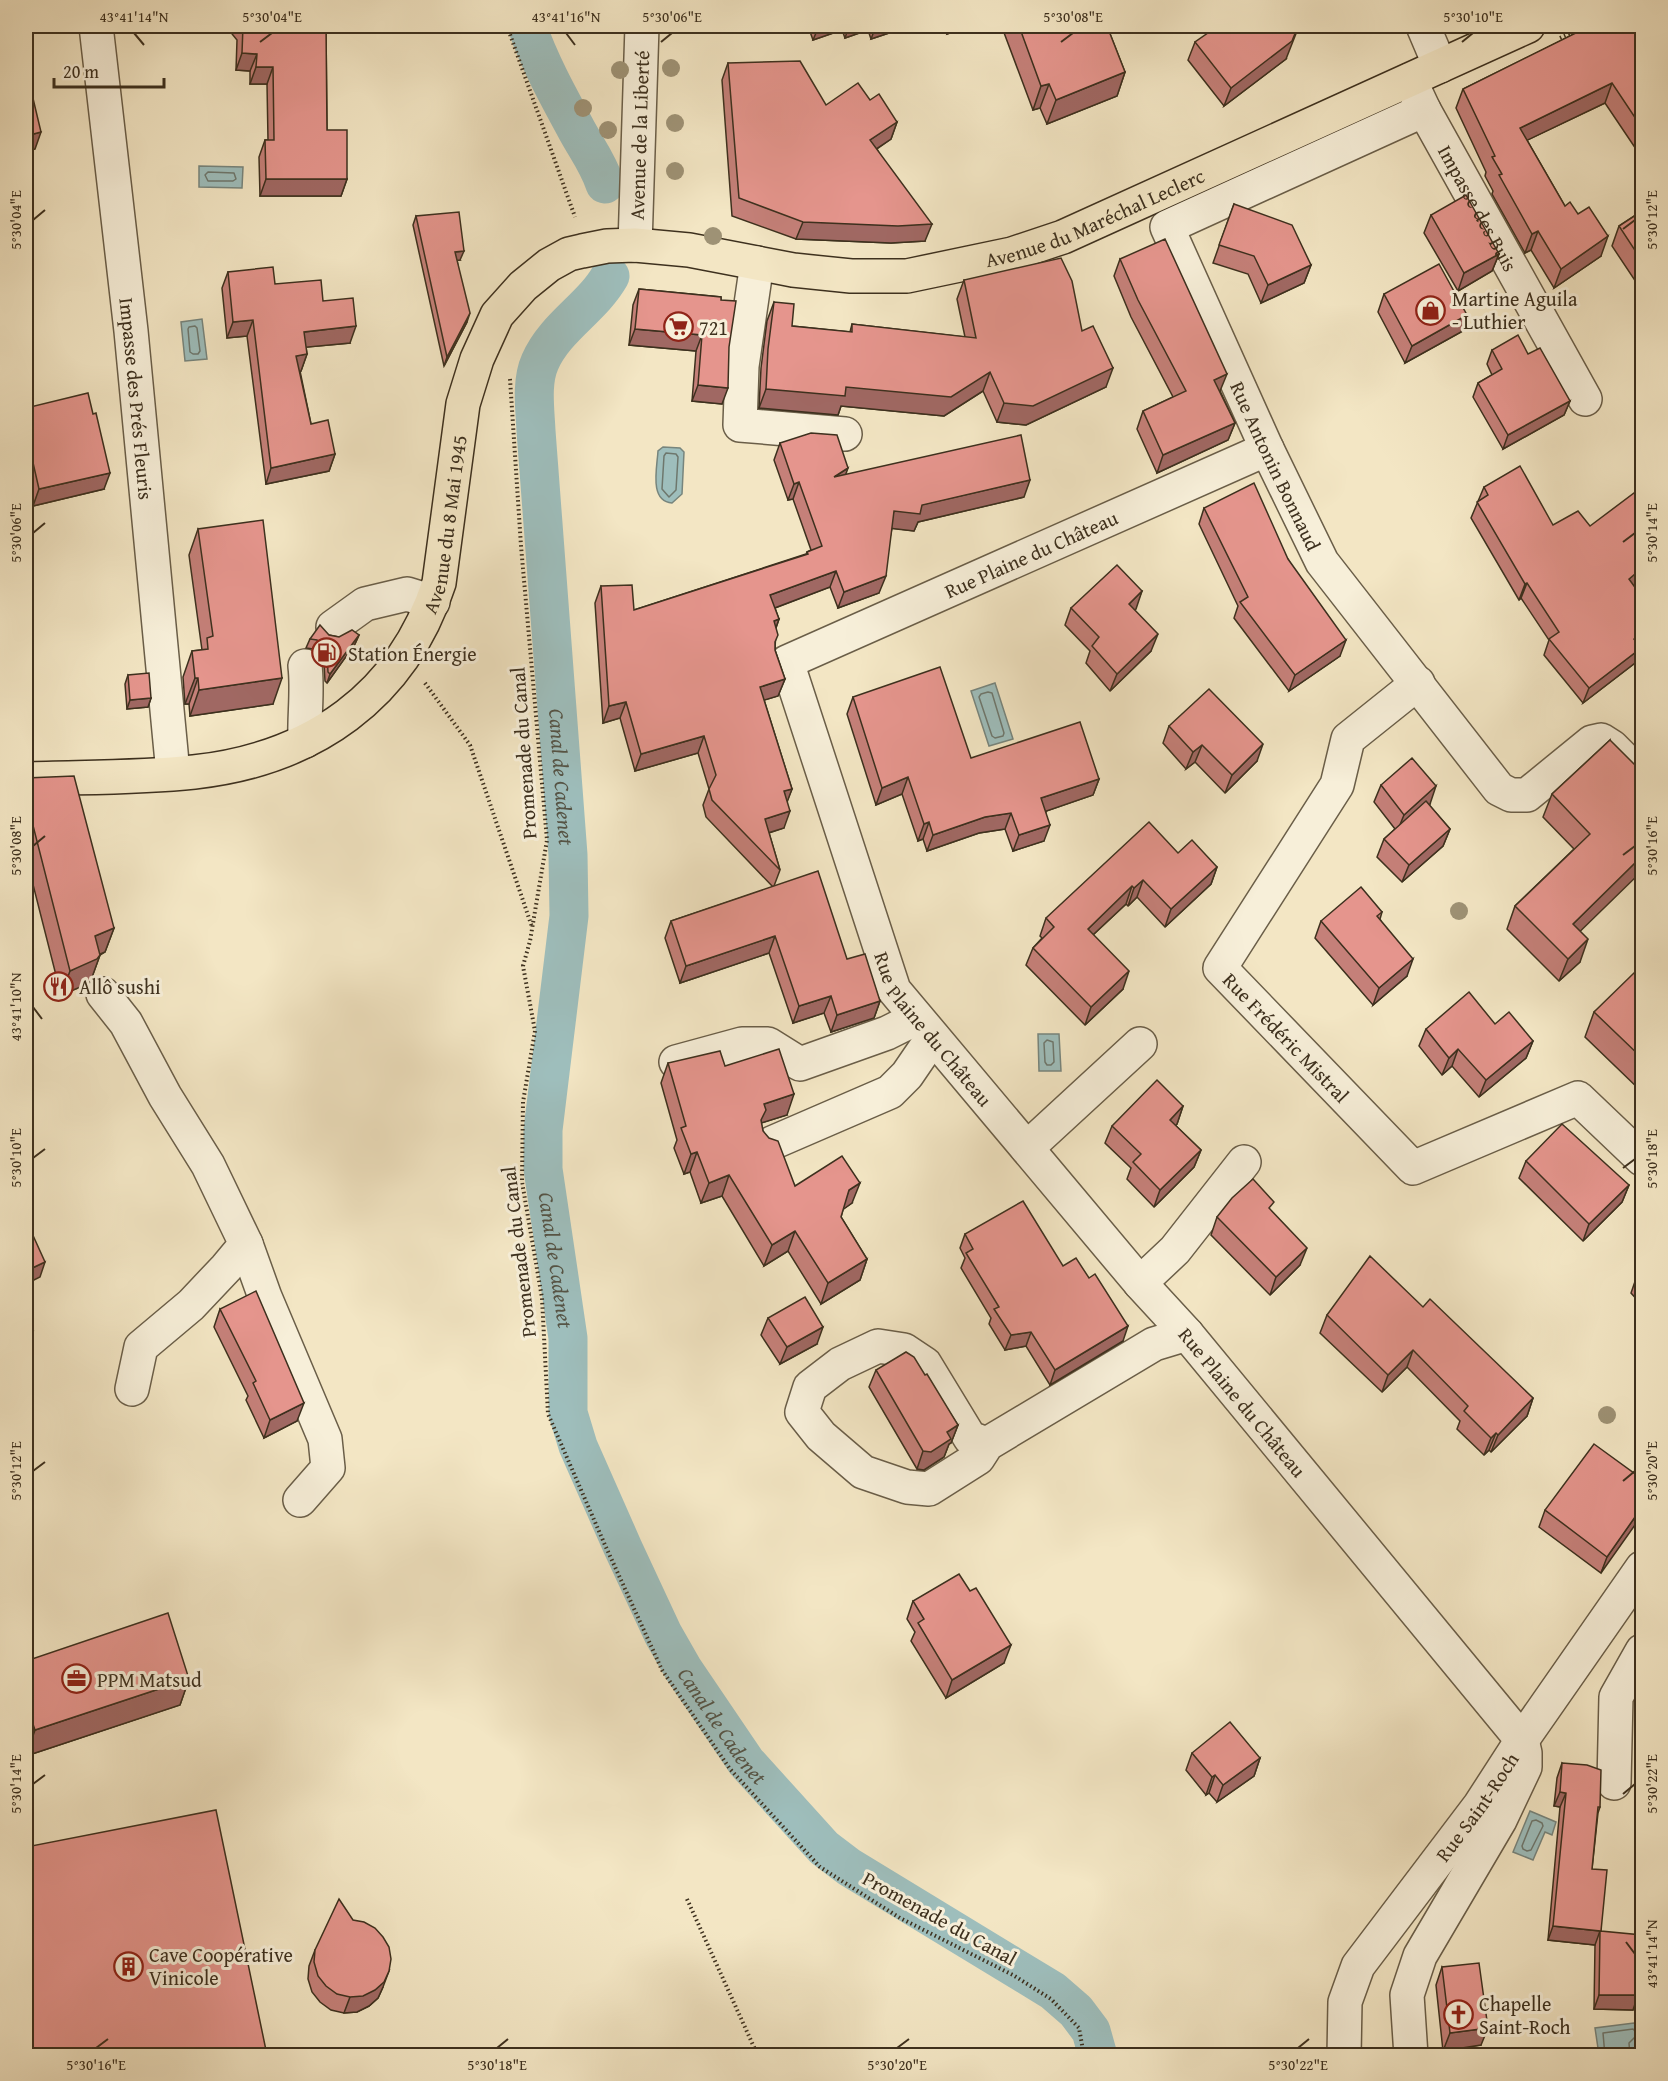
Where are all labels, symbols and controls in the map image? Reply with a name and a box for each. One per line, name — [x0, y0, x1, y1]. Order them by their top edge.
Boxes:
text: 43°41'14"N — [100, 6, 169, 27]
text: 5°30'04"E — [242, 6, 302, 27]
text: 43°41'16"N — [532, 6, 601, 27]
text: 5°30'06"E — [642, 6, 702, 27]
text: 5°30'08"E — [1043, 6, 1103, 27]
text: 5°30'10"E — [1443, 6, 1503, 27]
street label: Avenue de la Liberté — [621, 50, 656, 220]
scale bar — [54, 51, 164, 89]
text: 20 m — [63, 58, 99, 85]
street label: Impasse des Buis — [1432, 139, 1525, 276]
street label: Avenue du Maréchal Leclerc — [983, 160, 1209, 274]
text: 5°30'04"E — [5, 190, 26, 250]
text: 5°30'12"E — [1641, 190, 1662, 250]
place label: Martine Aguila - Luthier — [1452, 284, 1578, 336]
shop icon: Martine Aguila - Luthier — [1415, 294, 1447, 326]
street label: Impasse des Prés Fleuris — [113, 296, 161, 501]
supermarket icon: 721 — [662, 311, 694, 343]
place label: 721 — [699, 313, 728, 342]
street label: Rue Antonin Bonnaud — [1224, 376, 1329, 556]
street label: Avenue du 8 Mai 1945 — [415, 433, 473, 618]
text: 5°30'06"E — [5, 503, 26, 563]
street label: Rue Plaine du Château — [940, 503, 1122, 605]
text: 5°30'14"E — [1641, 503, 1662, 563]
fuel station icon: Station Énergie — [311, 637, 343, 669]
place label: Station Énergie — [348, 639, 477, 668]
street label: Promenade du Canal — [502, 666, 543, 840]
water label: Canal de Cadenet — [541, 707, 583, 847]
text: 5°30'08"E — [5, 816, 26, 876]
text: 5°30'16"E — [1641, 816, 1662, 876]
street label: Rue Plaine du Château — [868, 948, 1000, 1112]
street label: Rue Frédéric Mistral — [1217, 965, 1357, 1109]
restaurant icon: Allô sushi — [42, 970, 74, 1002]
text: 43°41'10"N — [5, 972, 26, 1041]
place label: Allô sushi — [79, 972, 161, 1001]
text: 5°30'10"E — [5, 1128, 26, 1188]
text: 5°30'18"E — [1641, 1129, 1662, 1189]
street label: Promenade du Canal — [493, 1164, 543, 1339]
water label: Canal de Cadenet — [531, 1190, 582, 1330]
street label: Rue Plaine du Château — [1172, 1321, 1314, 1483]
text: 5°30'12"E — [5, 1441, 26, 1501]
text: 5°30'20"E — [1641, 1441, 1662, 1501]
water label: Canal de Cadenet — [670, 1661, 775, 1791]
office icon: PPM Matsud — [60, 1663, 92, 1695]
place label: PPM Matsud — [97, 1665, 202, 1694]
street label: Rue Saint-Roch — [1428, 1746, 1525, 1867]
text: 5°30'14"E — [5, 1754, 26, 1814]
text: 5°30'22"E — [1641, 1754, 1662, 1814]
street label: Promenade du Canal — [858, 1864, 1023, 1973]
text: 43°41'14"N — [1641, 1919, 1662, 1988]
place label: Cave Coopérative Vinicole — [149, 1940, 293, 1992]
building icon: Cave Coopérative Vinicole — [112, 1950, 144, 1982]
place label: Chapelle Saint-Roch — [1479, 1989, 1571, 2041]
church icon: Chapelle Saint-Roch — [1442, 1999, 1474, 2031]
text: 5°30'16"E — [66, 2054, 126, 2075]
text: 5°30'18"E — [467, 2054, 527, 2075]
text: 5°30'20"E — [867, 2054, 927, 2075]
text: 5°30'22"E — [1268, 2054, 1328, 2075]

